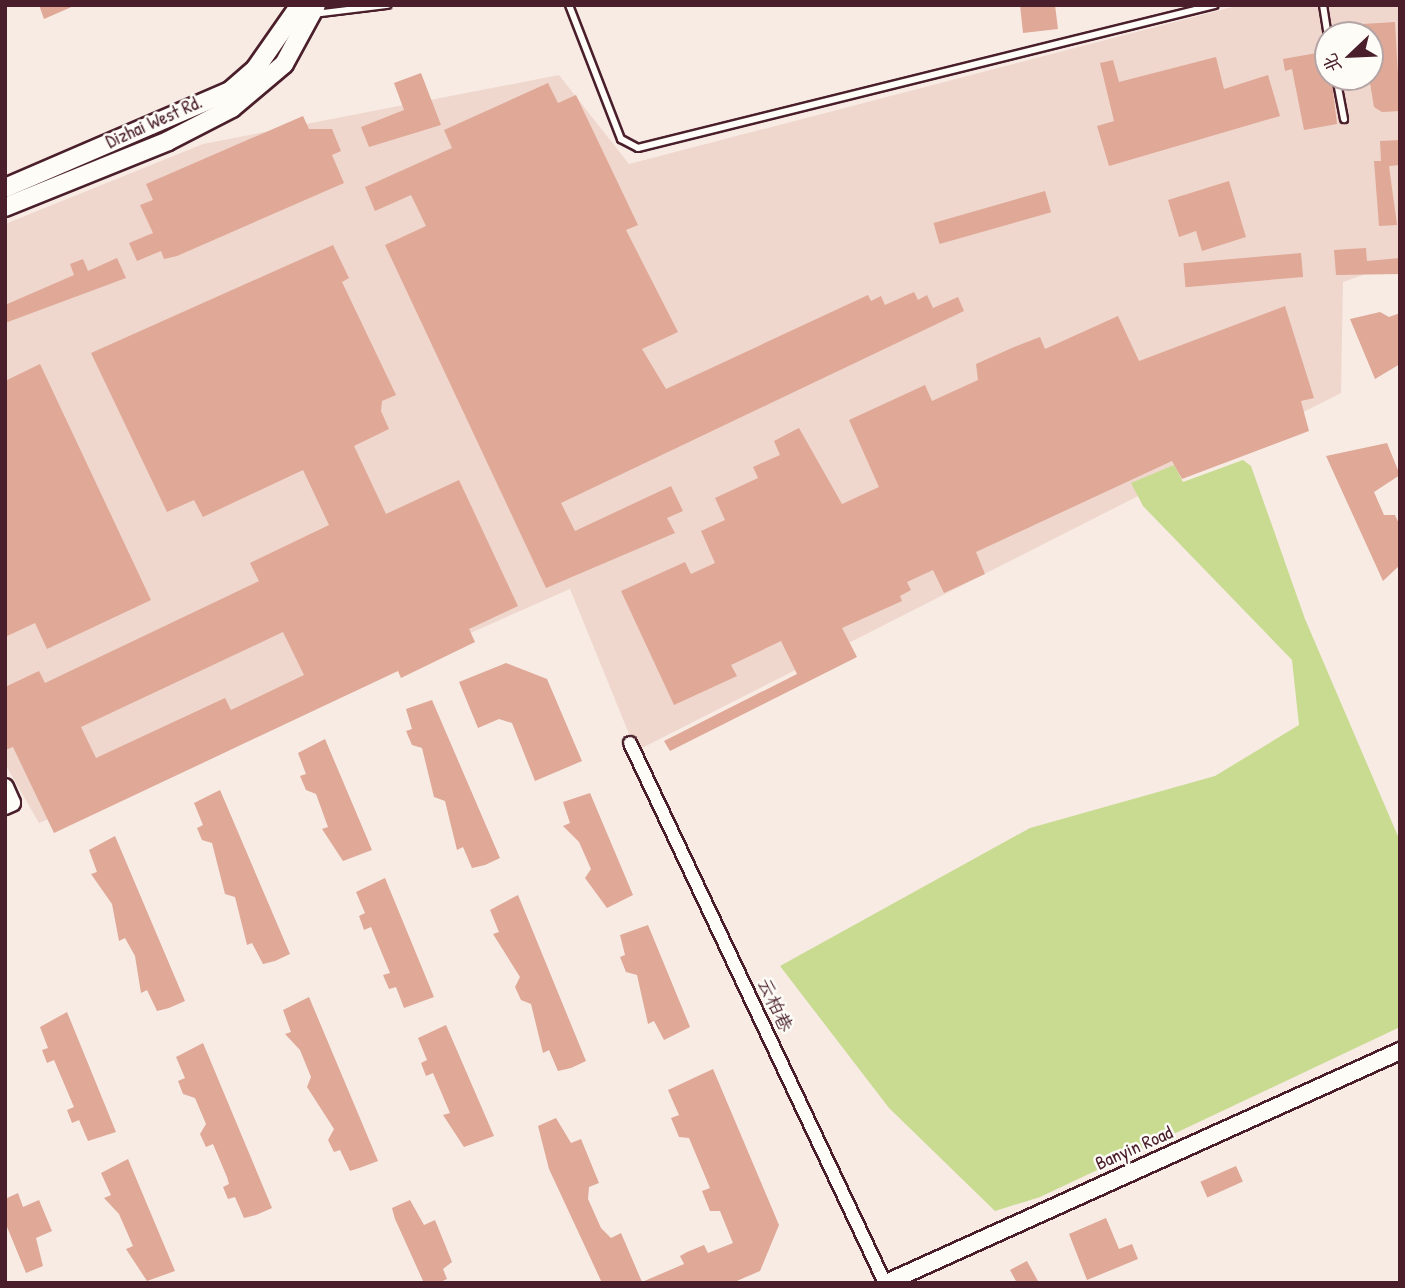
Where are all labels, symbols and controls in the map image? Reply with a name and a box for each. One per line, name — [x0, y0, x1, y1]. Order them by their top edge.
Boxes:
north arrow — [1314, 21, 1384, 91]
text: 北 — [1316, 50, 1347, 77]
street label: Dizhai West Rd. — [102, 91, 206, 153]
street label: 云柏巷 — [753, 974, 797, 1036]
street label: Banyin Road — [1092, 1121, 1176, 1175]

